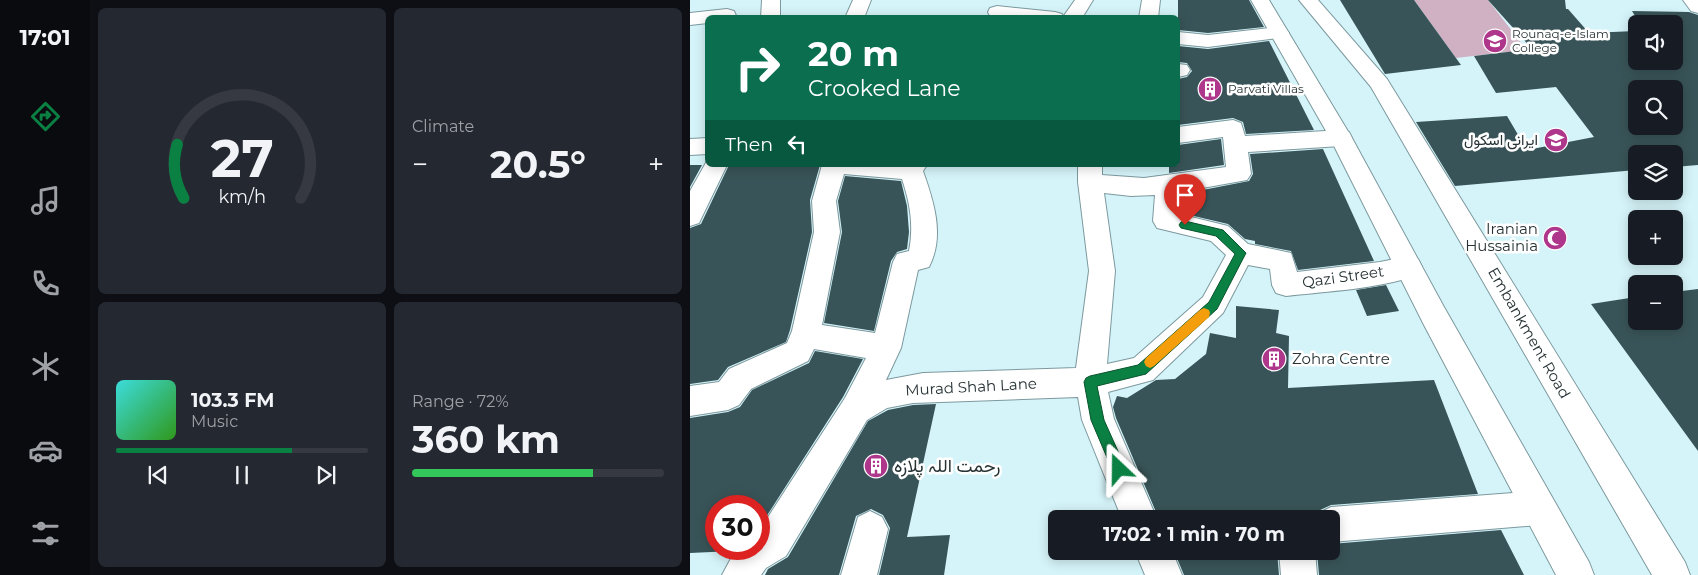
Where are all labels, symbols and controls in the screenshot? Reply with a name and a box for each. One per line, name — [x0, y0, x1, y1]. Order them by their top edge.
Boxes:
map controls — [1628, 15, 1683, 330]
button: sound — [1628, 15, 1683, 70]
text: 17:01 — [19, 24, 71, 51]
place label: Rounaq-e-Islam College — [1512, 26, 1609, 55]
school or university icon: Rounaq-e-Islam College — [1482, 28, 1508, 54]
text: 20 m — [808, 32, 899, 75]
icon: right — [725, 35, 790, 100]
text: Crooked Lane — [808, 75, 961, 102]
building icon: Parvati Villas — [1197, 76, 1223, 102]
button: search — [1628, 80, 1683, 135]
place label: Parvati Villas — [1228, 81, 1304, 96]
icon: directions — [28, 99, 63, 134]
text: Climate — [412, 117, 474, 136]
text: 27 — [211, 127, 273, 190]
school or university icon: ایرانی اسکول — [1543, 127, 1569, 153]
icon: left — [783, 130, 811, 158]
place label: ایرانی اسکول — [1464, 130, 1538, 150]
text: Then — [725, 133, 773, 156]
text: 20.5° — [490, 141, 586, 188]
button: layers — [1628, 145, 1683, 200]
text: − — [412, 147, 428, 181]
text: + — [648, 147, 664, 181]
pin — [1164, 174, 1206, 225]
icon: arrive — [1171, 181, 1199, 209]
icon: music — [28, 183, 63, 218]
text: km/h — [218, 186, 266, 207]
button: + — [1628, 210, 1683, 265]
place label: Iranian Hussainia — [1465, 219, 1538, 255]
mosque icon: Iranian Hussainia — [1542, 225, 1568, 251]
street label: Qazi Street — [1301, 261, 1385, 292]
street label: Embankment Road — [1484, 264, 1575, 402]
icon: phone — [28, 266, 63, 301]
button: − — [1628, 275, 1683, 330]
building icon: Zohra Centre — [1261, 346, 1287, 372]
icon: climate — [28, 349, 63, 384]
place label: Zohra Centre — [1292, 349, 1390, 368]
street label: Murad Shah Lane — [905, 374, 1037, 399]
text: 103.3 FM — [191, 389, 275, 412]
text: Range · 72% — [412, 392, 509, 411]
text: Music — [191, 412, 238, 431]
text: 360 km — [412, 416, 560, 463]
icon: car — [28, 433, 63, 468]
position arrow — [1092, 442, 1144, 494]
building icon: رحمت اللہ پلازہ — [863, 453, 889, 479]
place label: رحمت اللہ پلازہ — [894, 455, 1000, 478]
icon: previous — [144, 461, 172, 489]
icon: pause — [228, 461, 256, 489]
icon: next — [312, 461, 340, 489]
speed limit sign: 30 — [705, 495, 770, 560]
icon: filters — [28, 516, 63, 551]
text: 17:02 · 1 min · 70 m — [1103, 523, 1285, 546]

